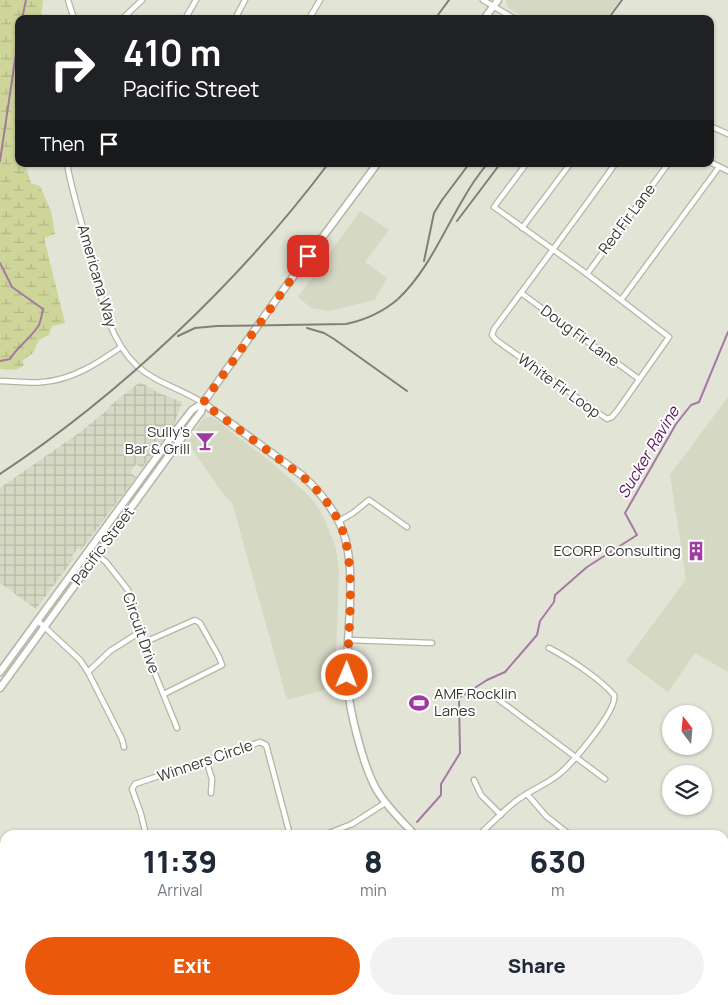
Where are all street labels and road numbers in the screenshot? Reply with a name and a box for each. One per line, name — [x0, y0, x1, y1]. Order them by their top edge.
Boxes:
street label: Red Fir Lane — [593, 179, 660, 258]
street label: Americana Way — [73, 222, 122, 330]
street label: Doug Fir Lane — [537, 300, 624, 372]
street label: White Fir Loop — [514, 348, 605, 423]
street label: Pacific Street — [66, 502, 139, 589]
street label: Circuit Drive — [118, 590, 165, 676]
street label: Winners Circle — [154, 734, 256, 787]

